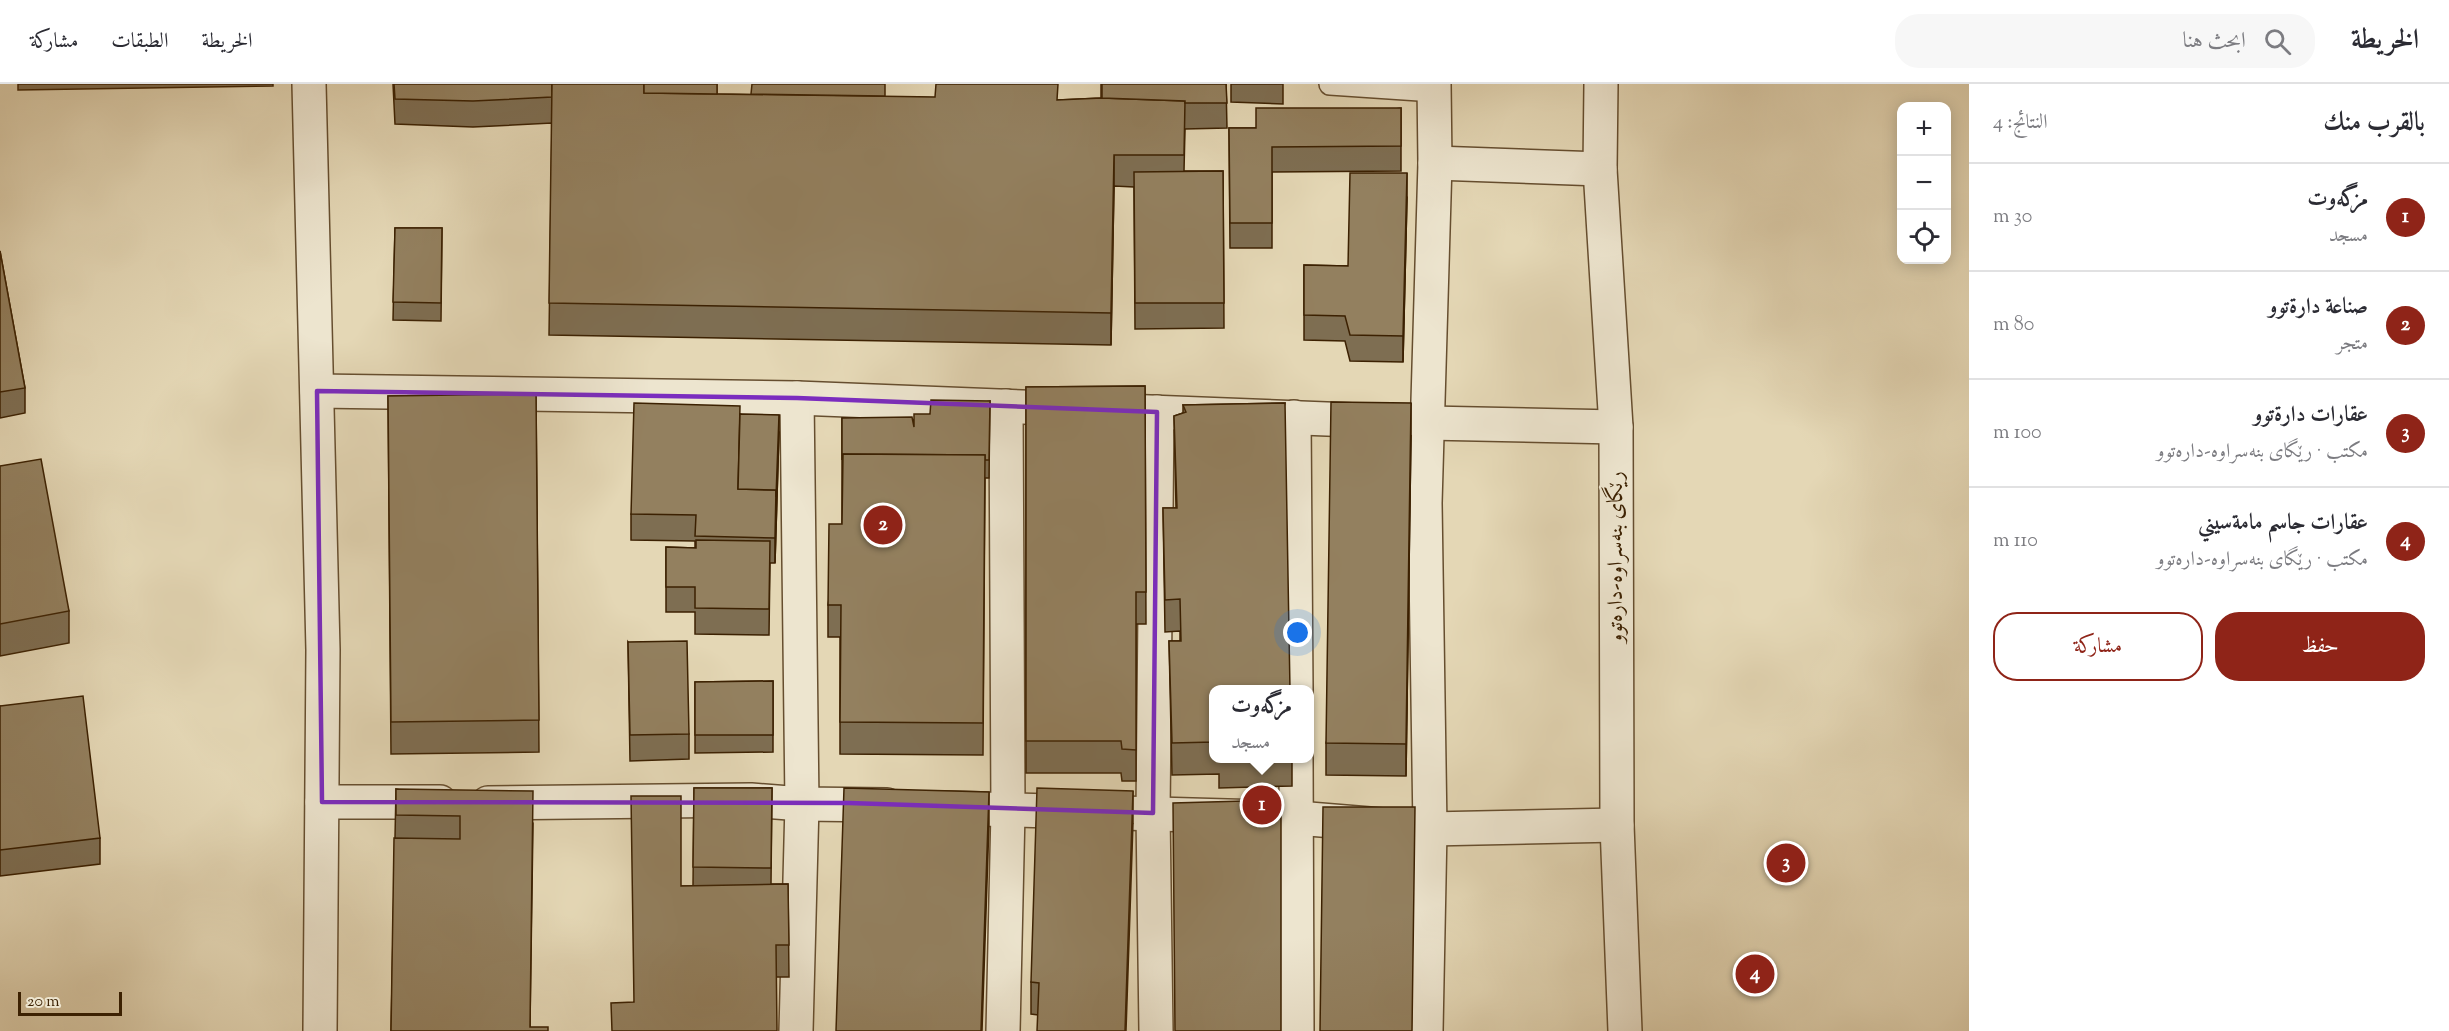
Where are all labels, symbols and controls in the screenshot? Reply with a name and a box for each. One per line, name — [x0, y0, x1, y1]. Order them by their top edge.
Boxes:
search box — [1895, 14, 2315, 68]
text: الخريطة — [2351, 21, 2419, 61]
icon: search — [2261, 25, 2294, 58]
text: ابحث هنا — [2183, 26, 2246, 58]
text: مشاركة — [30, 27, 78, 57]
text: الطبقات — [111, 27, 168, 57]
text: الخريطة — [201, 27, 253, 57]
map controls — [1897, 102, 1951, 264]
button: + — [1897, 102, 1951, 156]
text: بالقرب منك — [2323, 105, 2425, 142]
text: النتائج: 4 — [1993, 109, 2048, 138]
button: − — [1897, 156, 1951, 210]
text: مزگەوت — [2307, 184, 2368, 216]
text: 30 m — [1993, 203, 2032, 232]
text: 1 — [2402, 203, 2409, 232]
button: locate — [1897, 210, 1951, 264]
text: مسجد — [2329, 222, 2368, 251]
text: صناعة دارةتوو — [2268, 292, 2368, 324]
text: 80 m — [1993, 311, 2034, 340]
text: 2 — [2401, 311, 2410, 340]
text: متجر — [2336, 330, 2368, 359]
text: عقارات دارةتوو — [2253, 400, 2368, 432]
text: 100 m — [1993, 419, 2042, 448]
text: 3 — [2401, 419, 2410, 448]
text: مكتب · رێگای بنەسراوە-دارەتوو — [2157, 438, 2368, 467]
street label: رێگای بنەسراوە-دارەتوو — [1601, 471, 1633, 645]
pin: 2 — [864, 502, 902, 548]
text: عقارات جاسم مامةسيني — [2198, 508, 2368, 540]
text: 110 m — [1993, 527, 2038, 556]
text: 4 — [2400, 527, 2411, 556]
text: مكتب · رێگای بنەسراوە-دارەتوو — [2157, 546, 2368, 575]
button: مشاركة — [1993, 612, 2203, 681]
button: حفظ — [2215, 612, 2425, 681]
your location — [1283, 618, 1312, 647]
popup — [1209, 685, 1314, 763]
text: مزگەوت — [1231, 691, 1292, 723]
text: مسجد — [1231, 729, 1270, 758]
pin: 1 — [1242, 782, 1282, 828]
pin: 3 — [1766, 840, 1806, 886]
pin: 4 — [1736, 952, 1774, 996]
scale bar — [18, 989, 122, 1016]
text: 20 m — [27, 991, 60, 1014]

